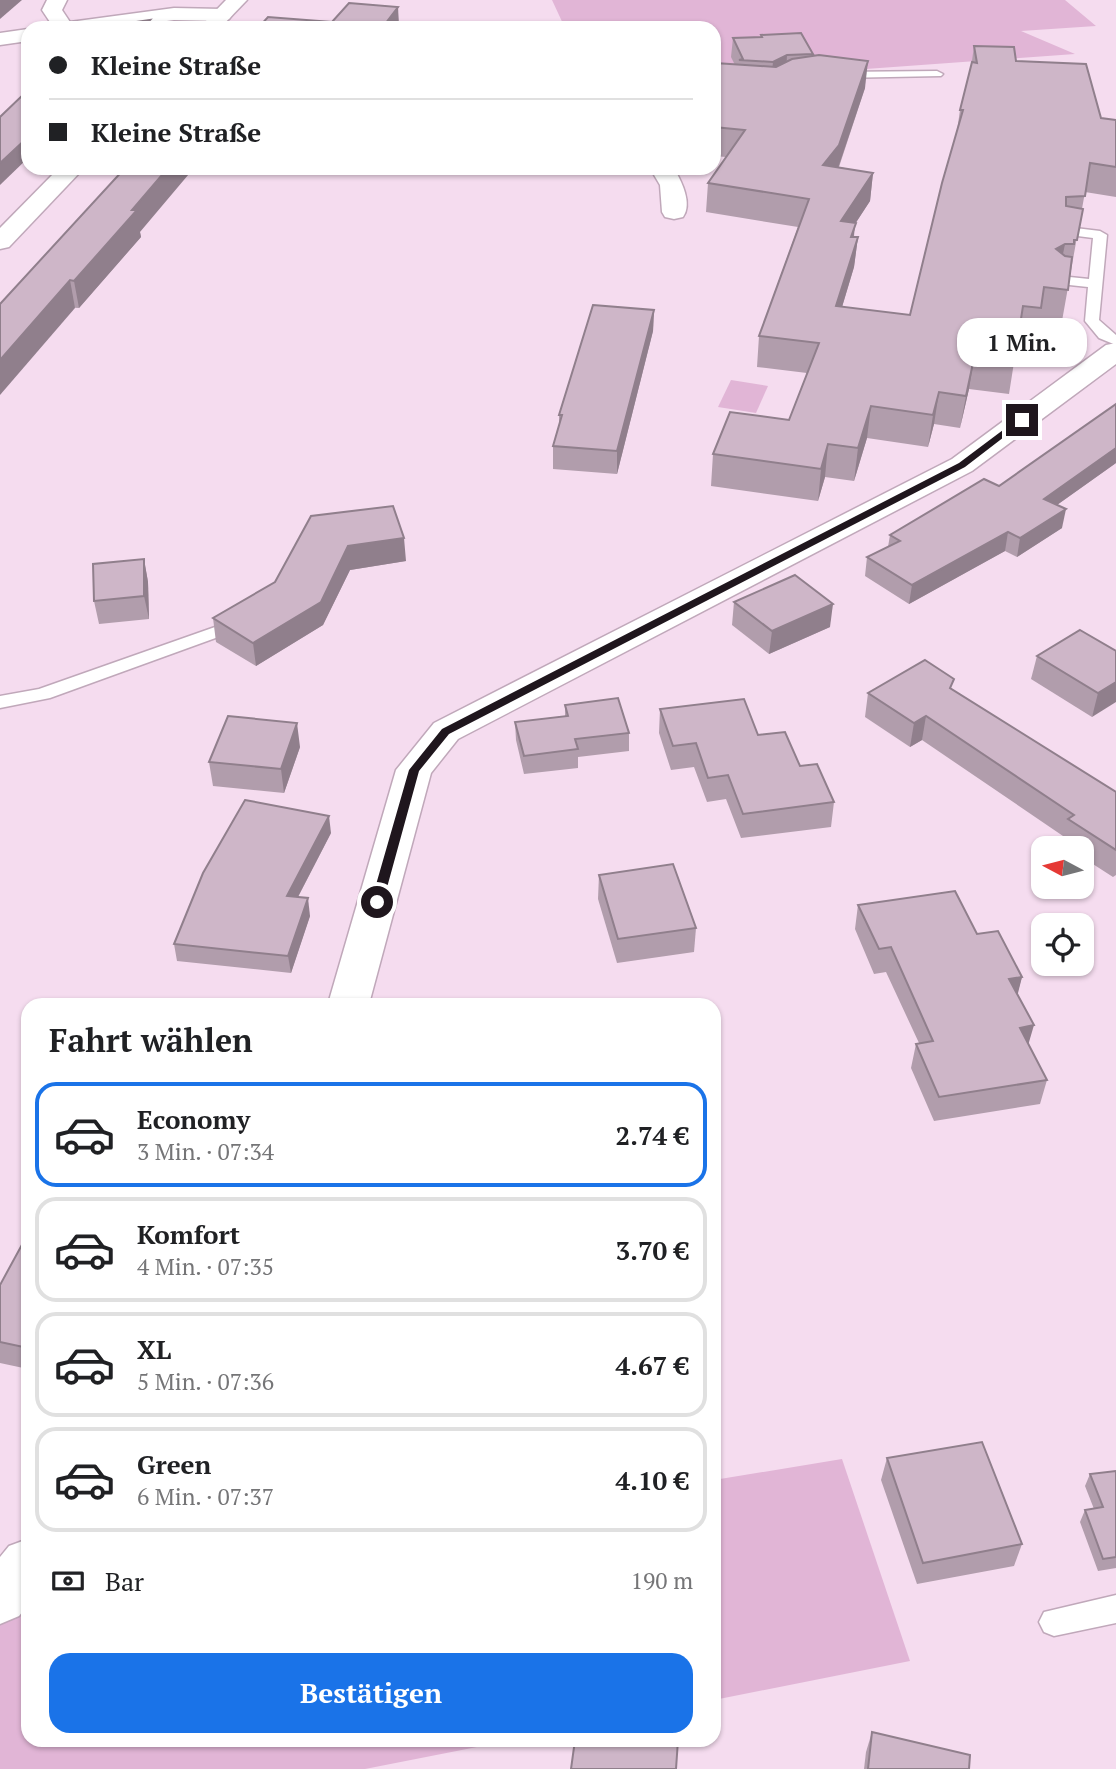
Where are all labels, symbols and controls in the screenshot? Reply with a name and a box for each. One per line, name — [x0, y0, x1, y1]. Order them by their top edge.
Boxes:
text: Kleine Straße — [91, 48, 261, 82]
text: Kleine Straße — [91, 115, 261, 149]
callout: 1 Min. — [957, 318, 1087, 368]
text: 1 Min. — [987, 327, 1057, 358]
route end — [1006, 404, 1038, 436]
north arrow — [1031, 836, 1094, 900]
map controls — [1031, 836, 1094, 976]
route start — [361, 886, 393, 918]
button: locate — [1031, 913, 1094, 976]
text: Fahrt wählen — [49, 1019, 253, 1061]
text: Economy — [137, 1102, 250, 1136]
icon: car — [53, 1103, 116, 1166]
text: 2.74 € — [616, 1118, 689, 1152]
text: 3 Min. · 07:34 — [137, 1136, 274, 1167]
text: Komfort — [137, 1217, 240, 1251]
icon: car — [53, 1218, 116, 1281]
text: 3.70 € — [616, 1233, 689, 1267]
text: 4 Min. · 07:35 — [137, 1251, 274, 1282]
text: XL — [137, 1332, 171, 1366]
icon: car — [53, 1333, 116, 1396]
text: 4.67 € — [616, 1348, 689, 1382]
text: 5 Min. · 07:36 — [137, 1366, 274, 1397]
text: Green — [137, 1447, 211, 1481]
icon: car — [53, 1448, 116, 1511]
text: 4.10 € — [616, 1463, 689, 1497]
text: 6 Min. · 07:37 — [137, 1481, 274, 1512]
icon: cash — [49, 1562, 87, 1600]
text: Bar — [105, 1564, 144, 1598]
text: 190 m — [631, 1565, 693, 1596]
button: Bestätigen — [49, 1653, 693, 1733]

